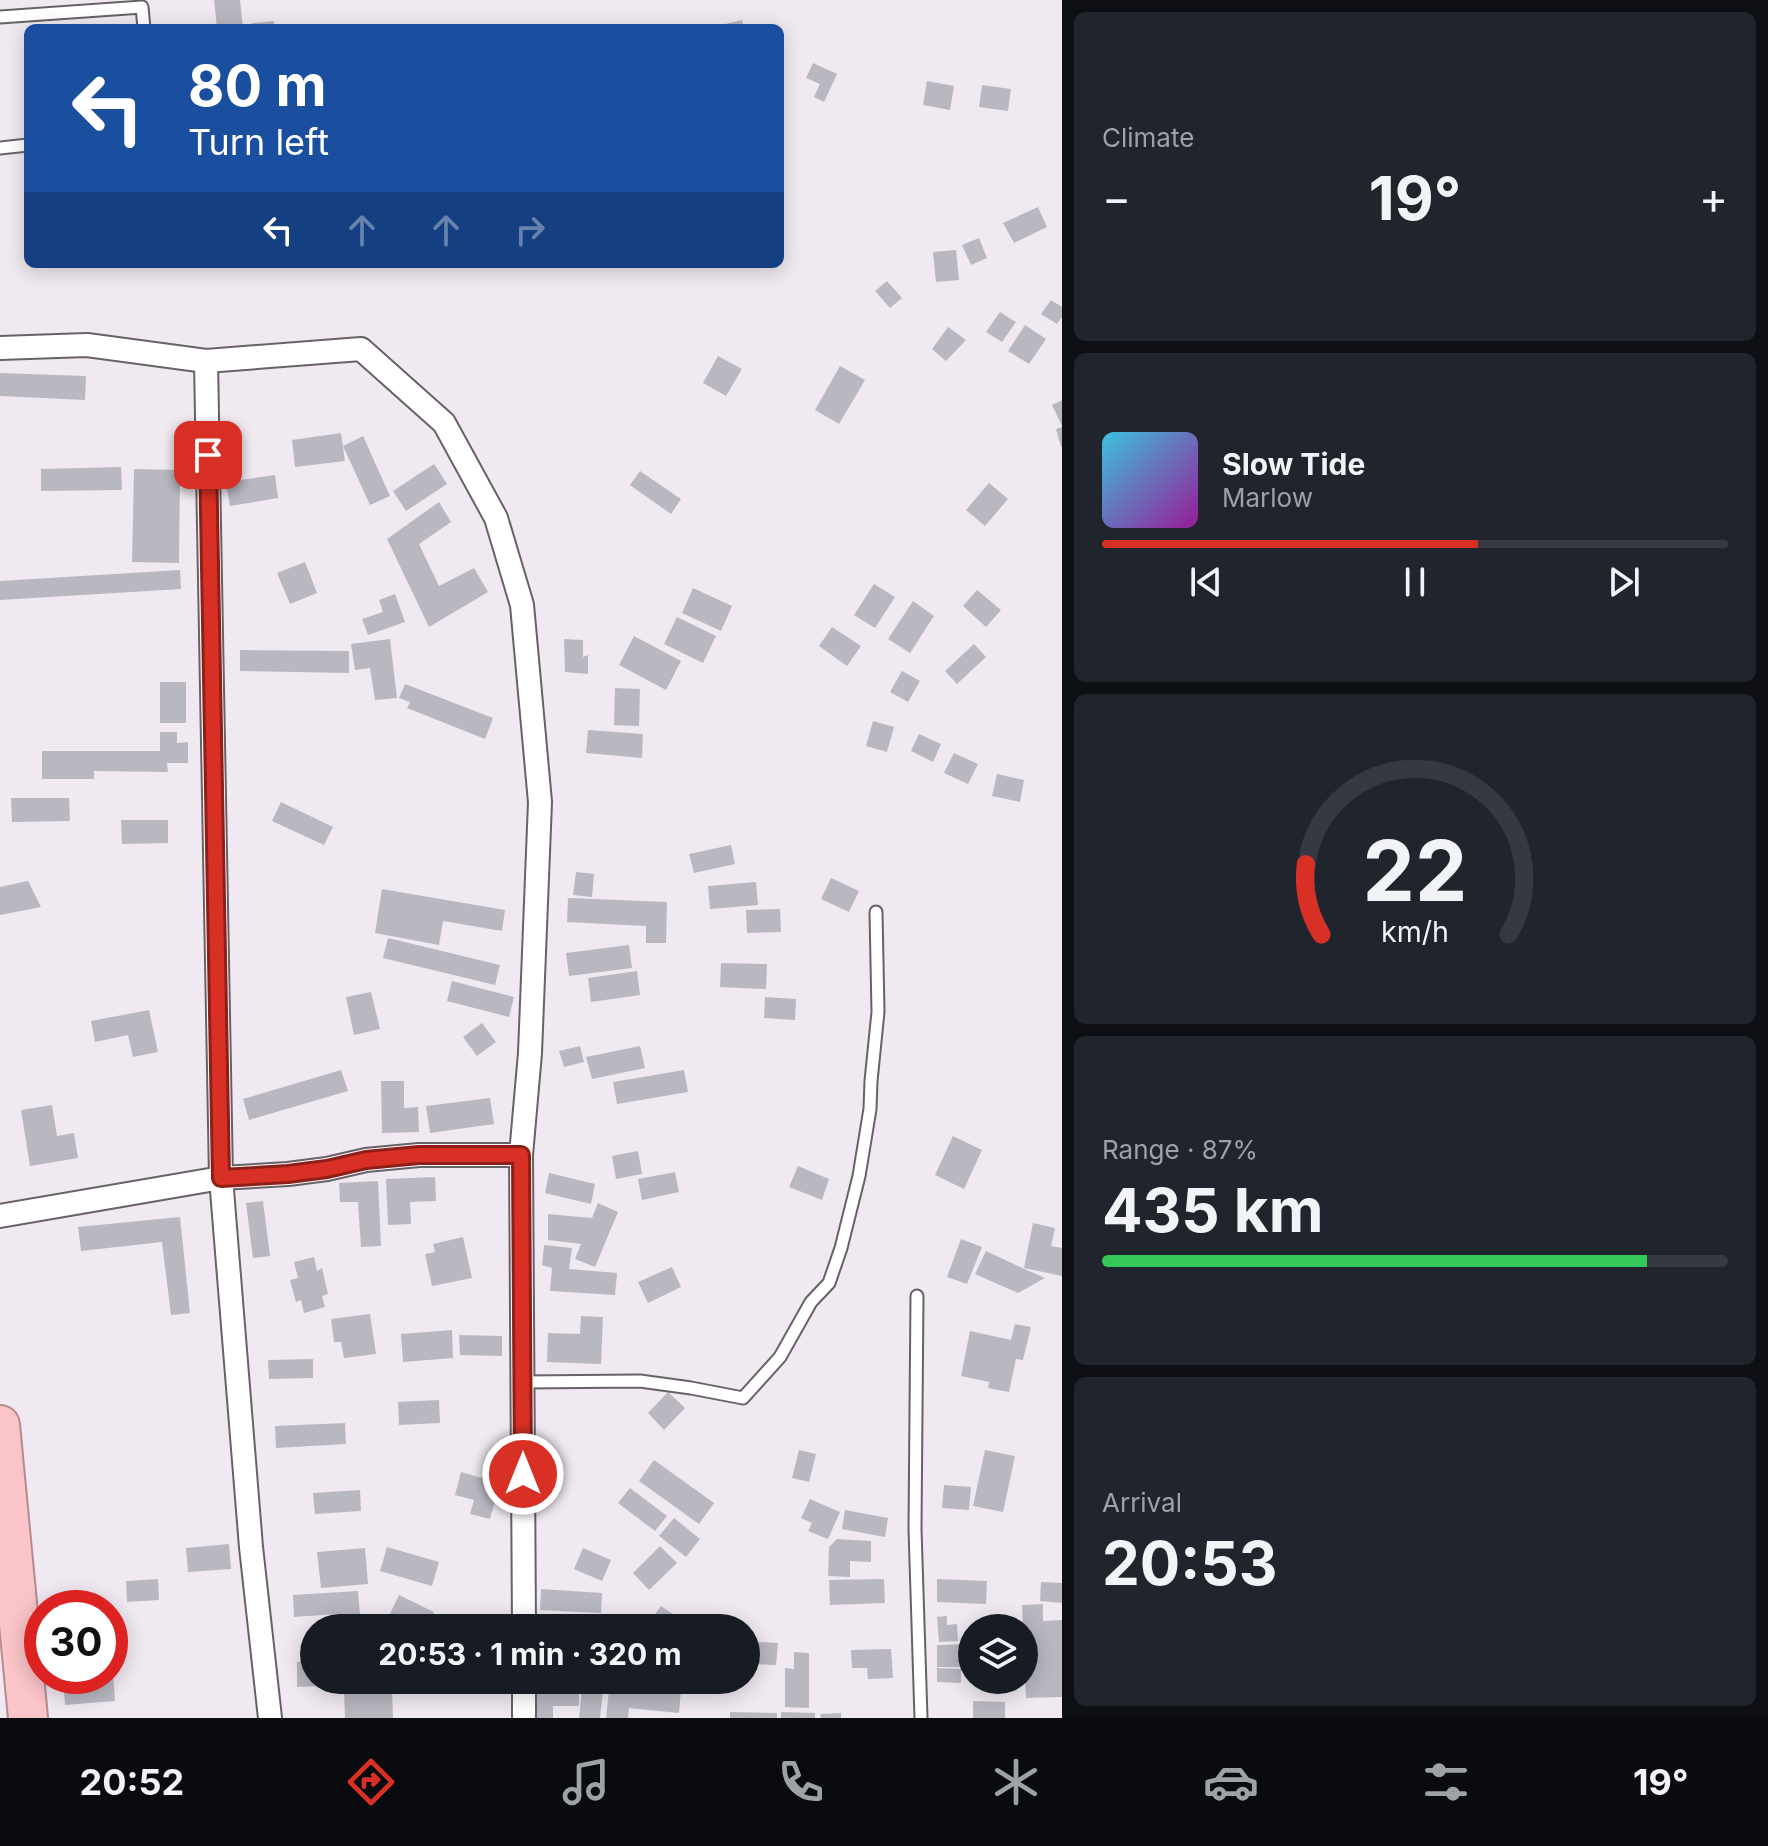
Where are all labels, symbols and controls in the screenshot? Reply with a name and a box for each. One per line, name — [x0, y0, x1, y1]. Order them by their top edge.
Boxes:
text: 80 m — [188, 52, 327, 120]
icon: left — [56, 56, 160, 160]
text: Turn left — [188, 120, 329, 164]
text: Climate — [1102, 122, 1194, 153]
text: 19° — [1369, 162, 1461, 234]
text: − — [1102, 171, 1131, 225]
text: + — [1699, 171, 1728, 225]
icon: left — [256, 208, 300, 252]
icon: ahead — [340, 208, 384, 252]
icon: ahead — [424, 208, 468, 252]
icon: right — [508, 208, 552, 252]
pin — [174, 421, 242, 489]
icon: arrive — [186, 433, 230, 477]
text: Slow Tide — [1222, 446, 1365, 482]
text: Marlow — [1222, 482, 1313, 513]
icon: previous — [1184, 560, 1228, 604]
icon: pause — [1393, 560, 1437, 604]
icon: next — [1602, 560, 1646, 604]
text: 22 — [1363, 820, 1467, 921]
text: km/h — [1381, 914, 1449, 949]
text: Range · 87% — [1102, 1134, 1258, 1165]
text: 435 km — [1102, 1174, 1323, 1246]
position arrow — [481, 1432, 565, 1516]
text: Arrival — [1102, 1487, 1182, 1518]
text: 20:53 — [1102, 1527, 1277, 1599]
speed limit sign: 30 — [24, 1590, 128, 1694]
map controls — [958, 1614, 1038, 1694]
button: layers — [958, 1614, 1038, 1694]
text: 20:53 · 1 min · 320 m — [378, 1636, 682, 1672]
icon: directions — [343, 1754, 399, 1810]
icon: music — [558, 1754, 614, 1810]
icon: phone — [773, 1754, 829, 1810]
icon: climate — [988, 1754, 1044, 1810]
icon: car — [1203, 1754, 1259, 1810]
icon: filters — [1418, 1754, 1474, 1810]
text: 20:52 — [79, 1760, 184, 1804]
text: 19° — [1633, 1760, 1689, 1804]

